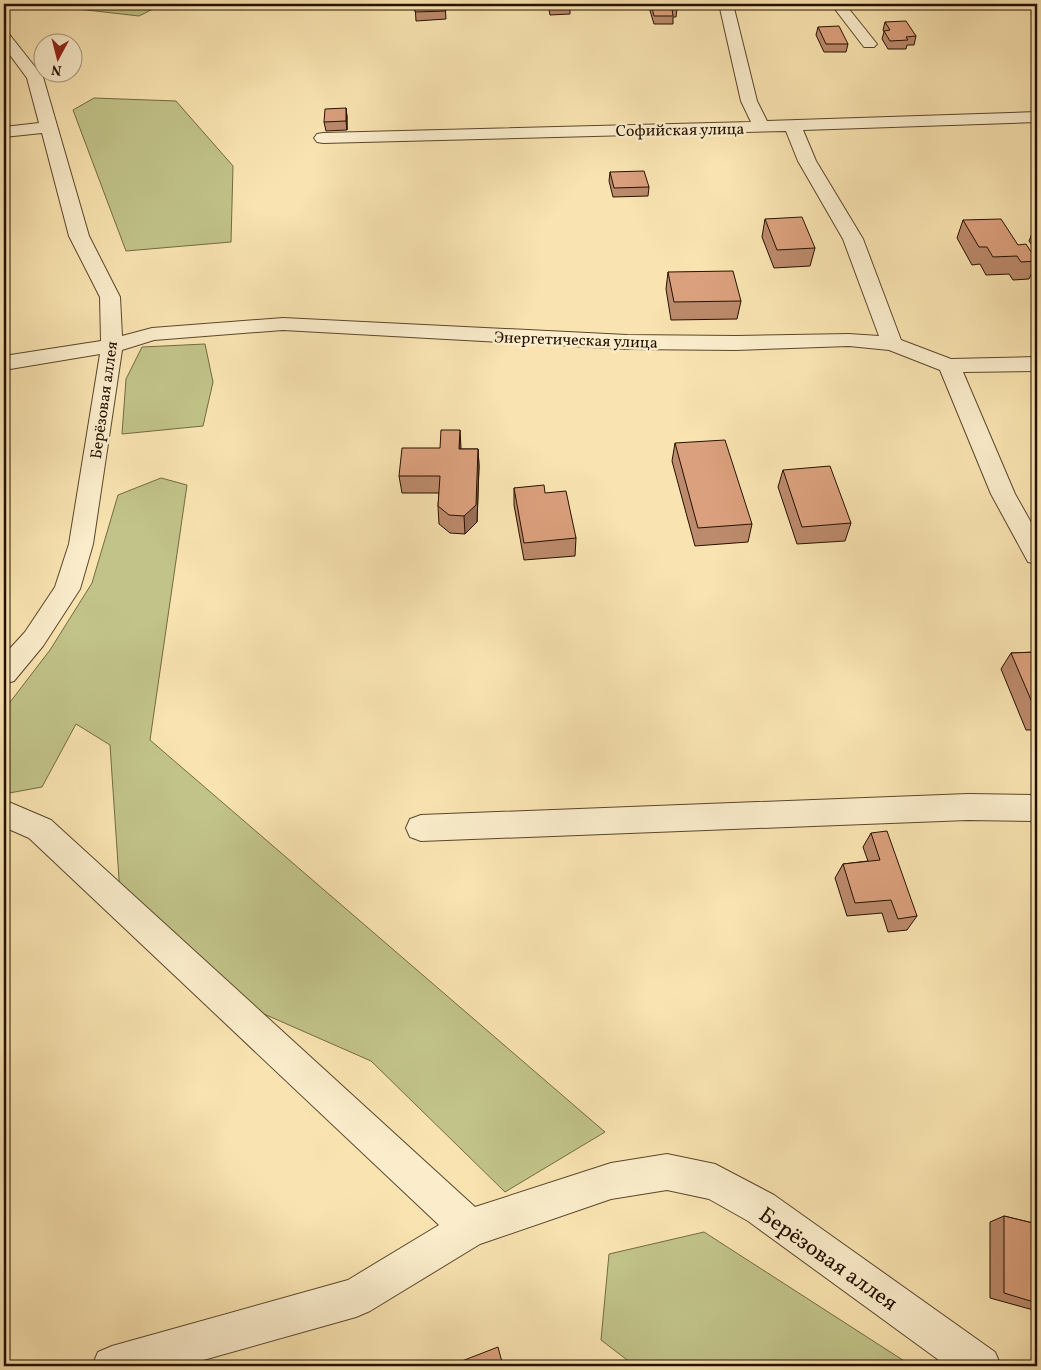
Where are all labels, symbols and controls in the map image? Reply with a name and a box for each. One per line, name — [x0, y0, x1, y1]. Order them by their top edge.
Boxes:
north arrow — [32, 32, 82, 82]
text: N — [50, 59, 63, 79]
street label: Софийская улица — [615, 119, 745, 143]
street label: Энергетическая улица — [494, 327, 658, 355]
street label: Берёзовая аллея — [86, 340, 124, 461]
street label: Берёзовая аллея — [752, 1201, 903, 1320]

